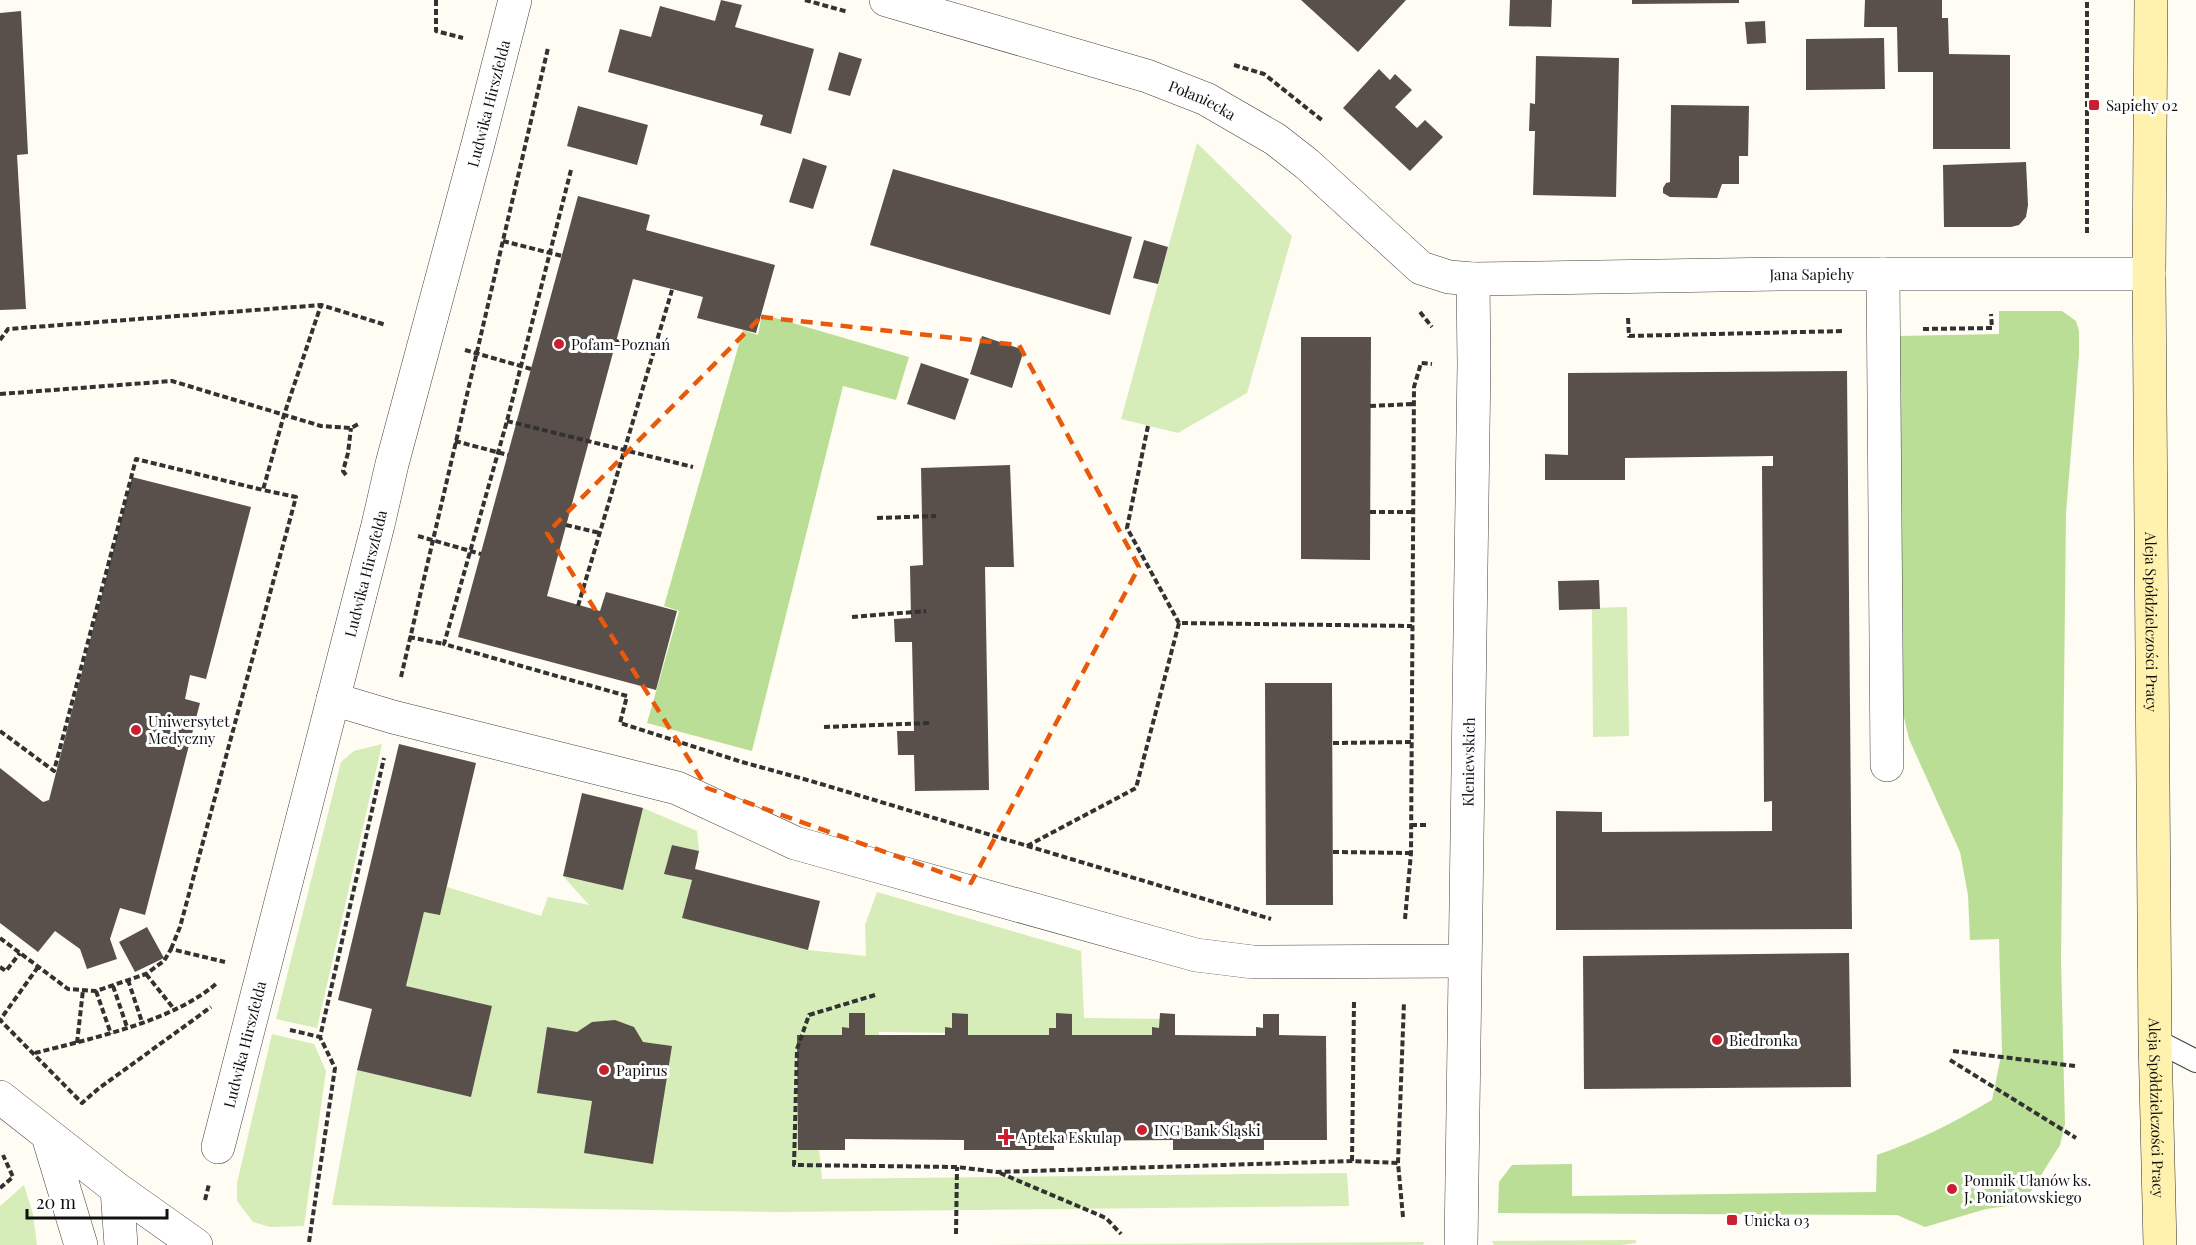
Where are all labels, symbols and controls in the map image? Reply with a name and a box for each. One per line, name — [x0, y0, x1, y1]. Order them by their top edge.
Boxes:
street label: Ludwika Hirszfelda — [462, 37, 514, 169]
street label: Połaniecka — [1166, 75, 1240, 124]
place label: Sapiehy 02 — [2106, 95, 2178, 115]
marker: Sapiehy 02 — [2087, 98, 2101, 112]
street label: Jana Sapiehy — [1768, 264, 1854, 284]
place label: Pofam-Poznań — [571, 334, 670, 354]
marker: Pofam-Poznań — [552, 337, 566, 351]
street label: Ludwika Hirszfelda — [340, 508, 391, 639]
street label: Aleja Spółdzielczości Pracy — [2141, 531, 2162, 712]
place label: Uniwersytet Medyczny — [148, 711, 230, 748]
street label: Kleniewskich — [1457, 717, 1479, 807]
marker: Uniwersytet Medyczny — [129, 723, 143, 737]
street label: Ludwika Hirszfelda — [218, 978, 270, 1110]
street label: Aleja Spółdzielczości Pracy — [2145, 1017, 2169, 1199]
place label: Biedronka — [1729, 1030, 1799, 1050]
marker: Biedronka — [1710, 1033, 1724, 1047]
place label: Papirus — [616, 1060, 667, 1080]
marker: Papirus — [597, 1063, 611, 1077]
place label: ING Bank Śląski — [1154, 1120, 1261, 1140]
marker: ING Bank Śląski — [1135, 1123, 1149, 1137]
place label: Apteka Eskulap — [1017, 1127, 1122, 1147]
marker: Apteka Eskulap — [999, 1130, 1013, 1144]
place label: Pomnik Ułanów ks. J. Poniatowskiego — [1963, 1170, 2091, 1207]
scale bar — [27, 1182, 166, 1220]
marker: Pomnik Ułanów ks. J. Poniatowskiego — [1945, 1182, 1959, 1196]
text: 20 m — [36, 1190, 76, 1214]
place label: Unicka 03 — [1744, 1210, 1810, 1230]
marker: Unicka 03 — [1725, 1213, 1739, 1227]

